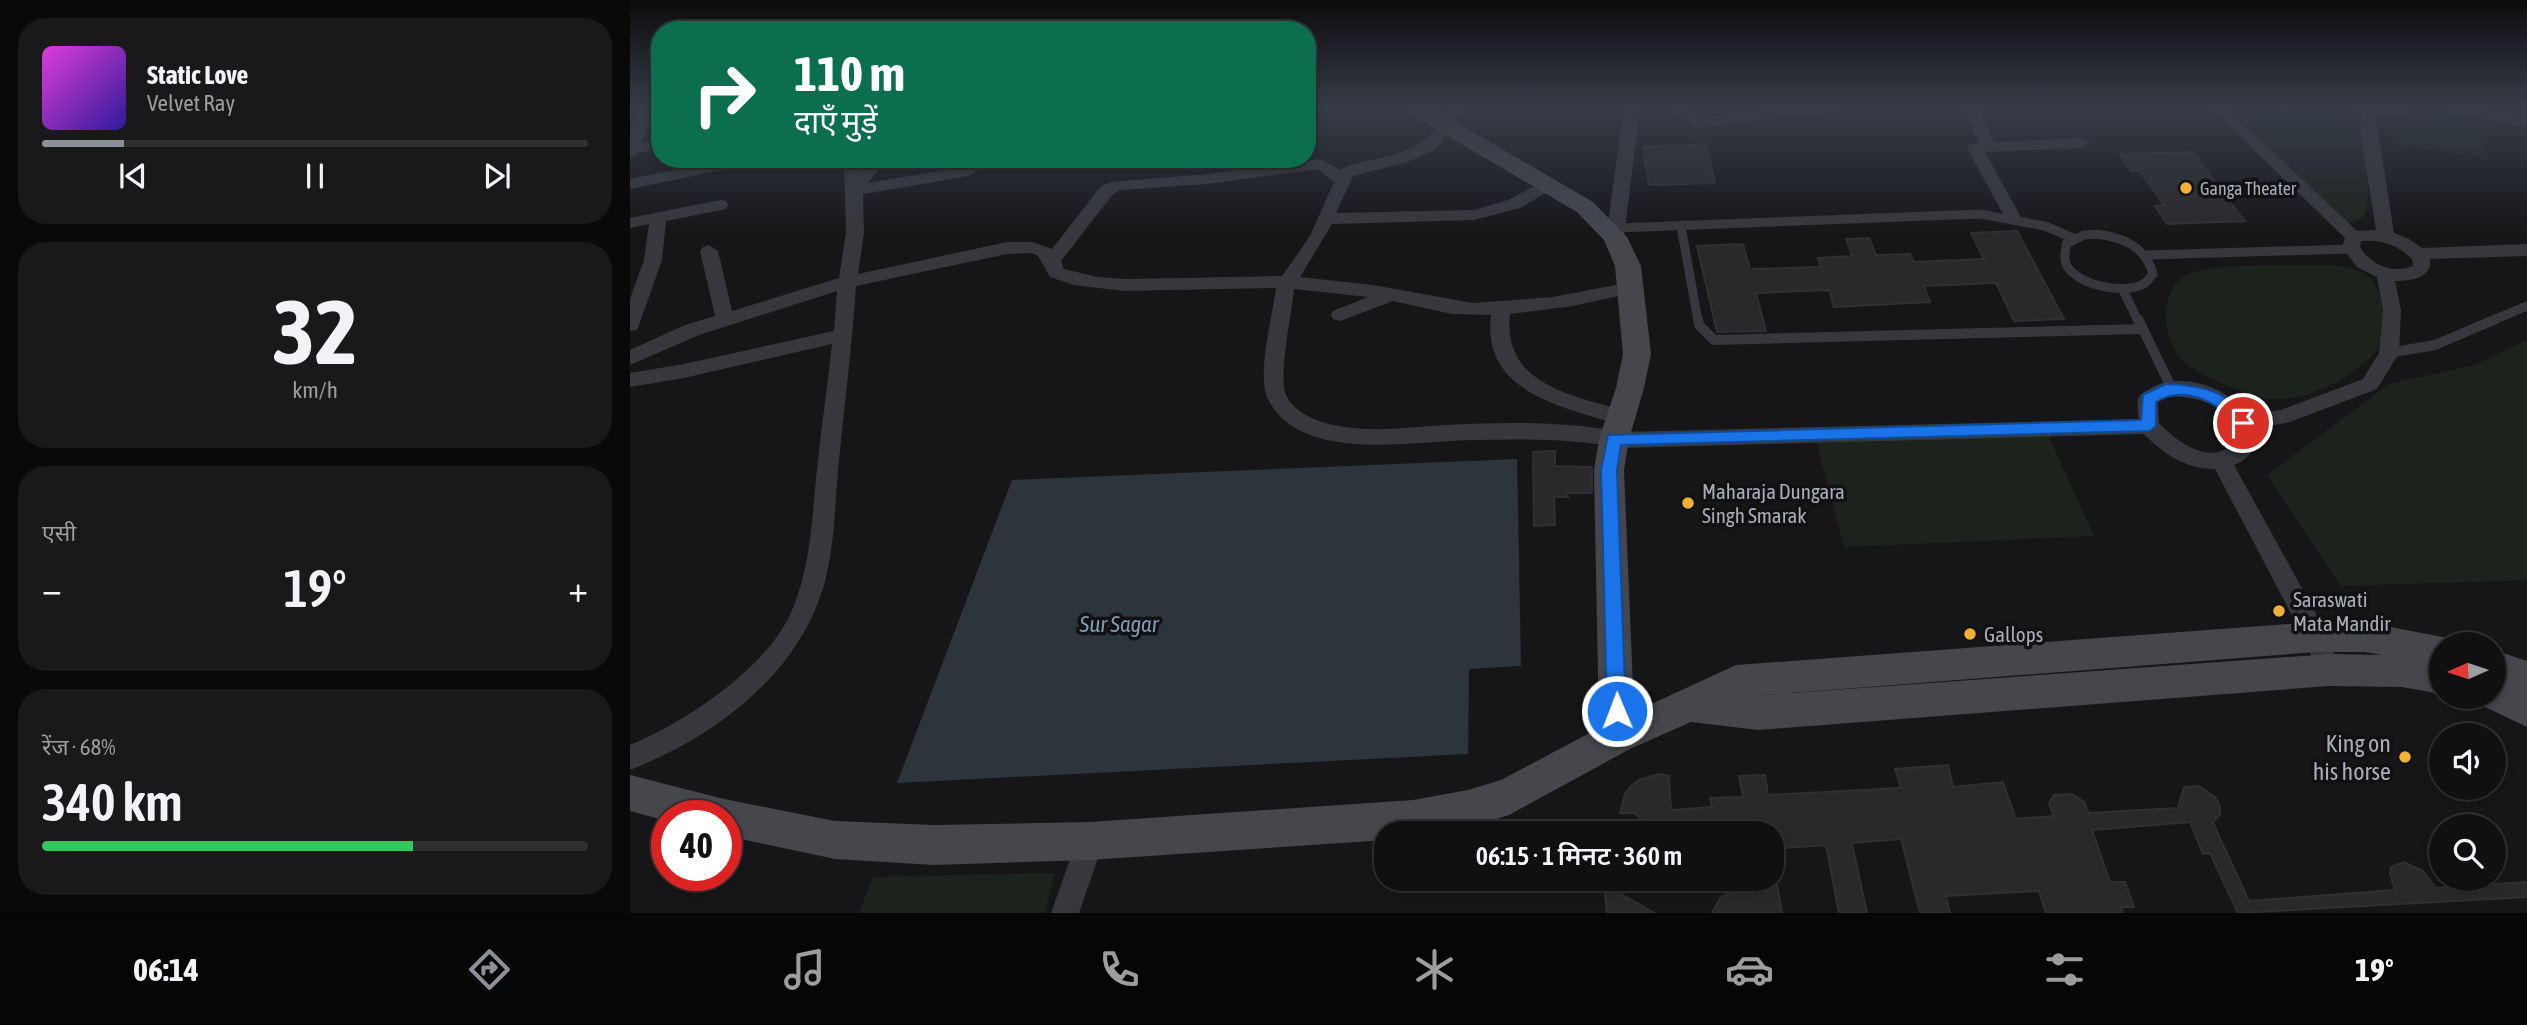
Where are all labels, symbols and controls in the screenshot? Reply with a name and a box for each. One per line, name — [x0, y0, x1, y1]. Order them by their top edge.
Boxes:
text: 110 m — [794, 45, 905, 101]
icon: right — [679, 49, 770, 140]
text: Static Love — [147, 60, 248, 90]
text: Velvet Ray — [147, 90, 235, 116]
text: दाएँ मुड़ें — [794, 103, 878, 140]
icon: previous — [114, 157, 152, 195]
icon: pause — [296, 157, 334, 195]
icon: next — [478, 157, 516, 195]
place label: Ganga Theater — [2200, 178, 2297, 199]
marker: Ganga Theater — [2178, 180, 2194, 196]
text: 32 — [272, 279, 358, 383]
text: km/h — [292, 377, 338, 403]
pin — [2213, 393, 2273, 453]
icon: arrive — [2224, 404, 2262, 442]
place label: Maharaja Dungara Singh Smarak — [1702, 479, 1845, 527]
marker: Maharaja Dungara Singh Smarak — [1680, 495, 1696, 511]
text: एसी — [42, 520, 76, 546]
text: 19° — [283, 558, 347, 618]
text: − — [42, 567, 62, 610]
text: + — [568, 567, 588, 610]
place label: Saraswati Mata Mandir — [2293, 587, 2391, 635]
marker: Saraswati Mata Mandir — [2271, 603, 2287, 619]
water label: Sur Sagar — [1079, 611, 1160, 637]
place label: Gallops — [1984, 622, 2043, 646]
marker: Gallops — [1962, 626, 1978, 642]
north arrow — [2429, 632, 2506, 709]
map controls — [2429, 632, 2506, 891]
position arrow — [1580, 674, 1654, 748]
button: sound — [2429, 723, 2506, 800]
place label: King on his horse — [2313, 730, 2391, 785]
text: रेंज · 68% — [42, 734, 116, 760]
marker: King on his horse — [2397, 749, 2413, 765]
text: 340 km — [42, 772, 183, 832]
speed limit sign: 40 — [651, 800, 742, 891]
button: search — [2429, 814, 2506, 891]
text: 06:15 · 1 मिनट · 360 m — [1476, 841, 1682, 871]
icon: directions — [465, 945, 514, 994]
icon: music — [780, 945, 829, 994]
icon: phone — [1095, 945, 1144, 994]
icon: climate — [1410, 945, 1459, 994]
icon: car — [1725, 945, 1774, 994]
icon: filters — [2040, 945, 2089, 994]
text: 06:14 — [133, 951, 199, 988]
text: 19° — [2355, 951, 2394, 988]

